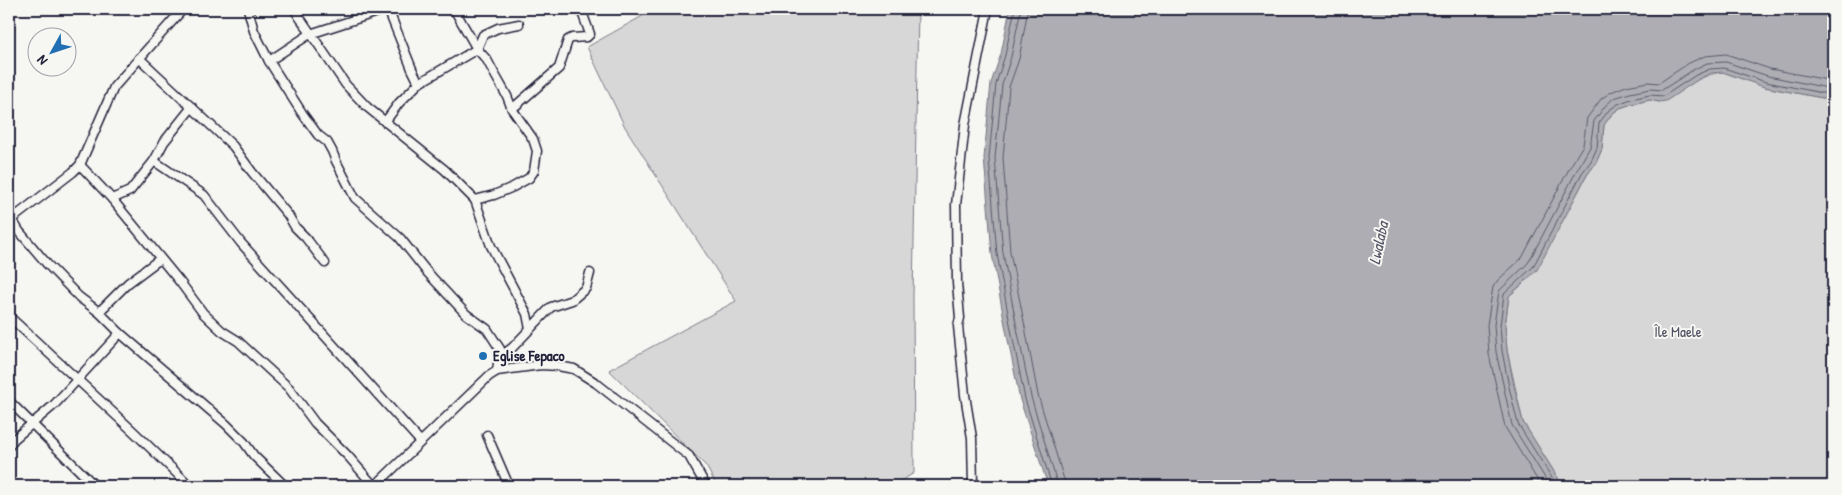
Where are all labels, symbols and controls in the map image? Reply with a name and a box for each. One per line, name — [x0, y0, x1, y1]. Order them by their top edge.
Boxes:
north arrow — [28, 28, 78, 78]
text: N — [32, 51, 51, 70]
water label: Lwalaba — [1363, 218, 1394, 266]
park label: Île Maele — [1653, 321, 1702, 342]
place label: Eglise Fepaco — [493, 345, 565, 367]
marker: Eglise Fepaco — [477, 350, 489, 362]

